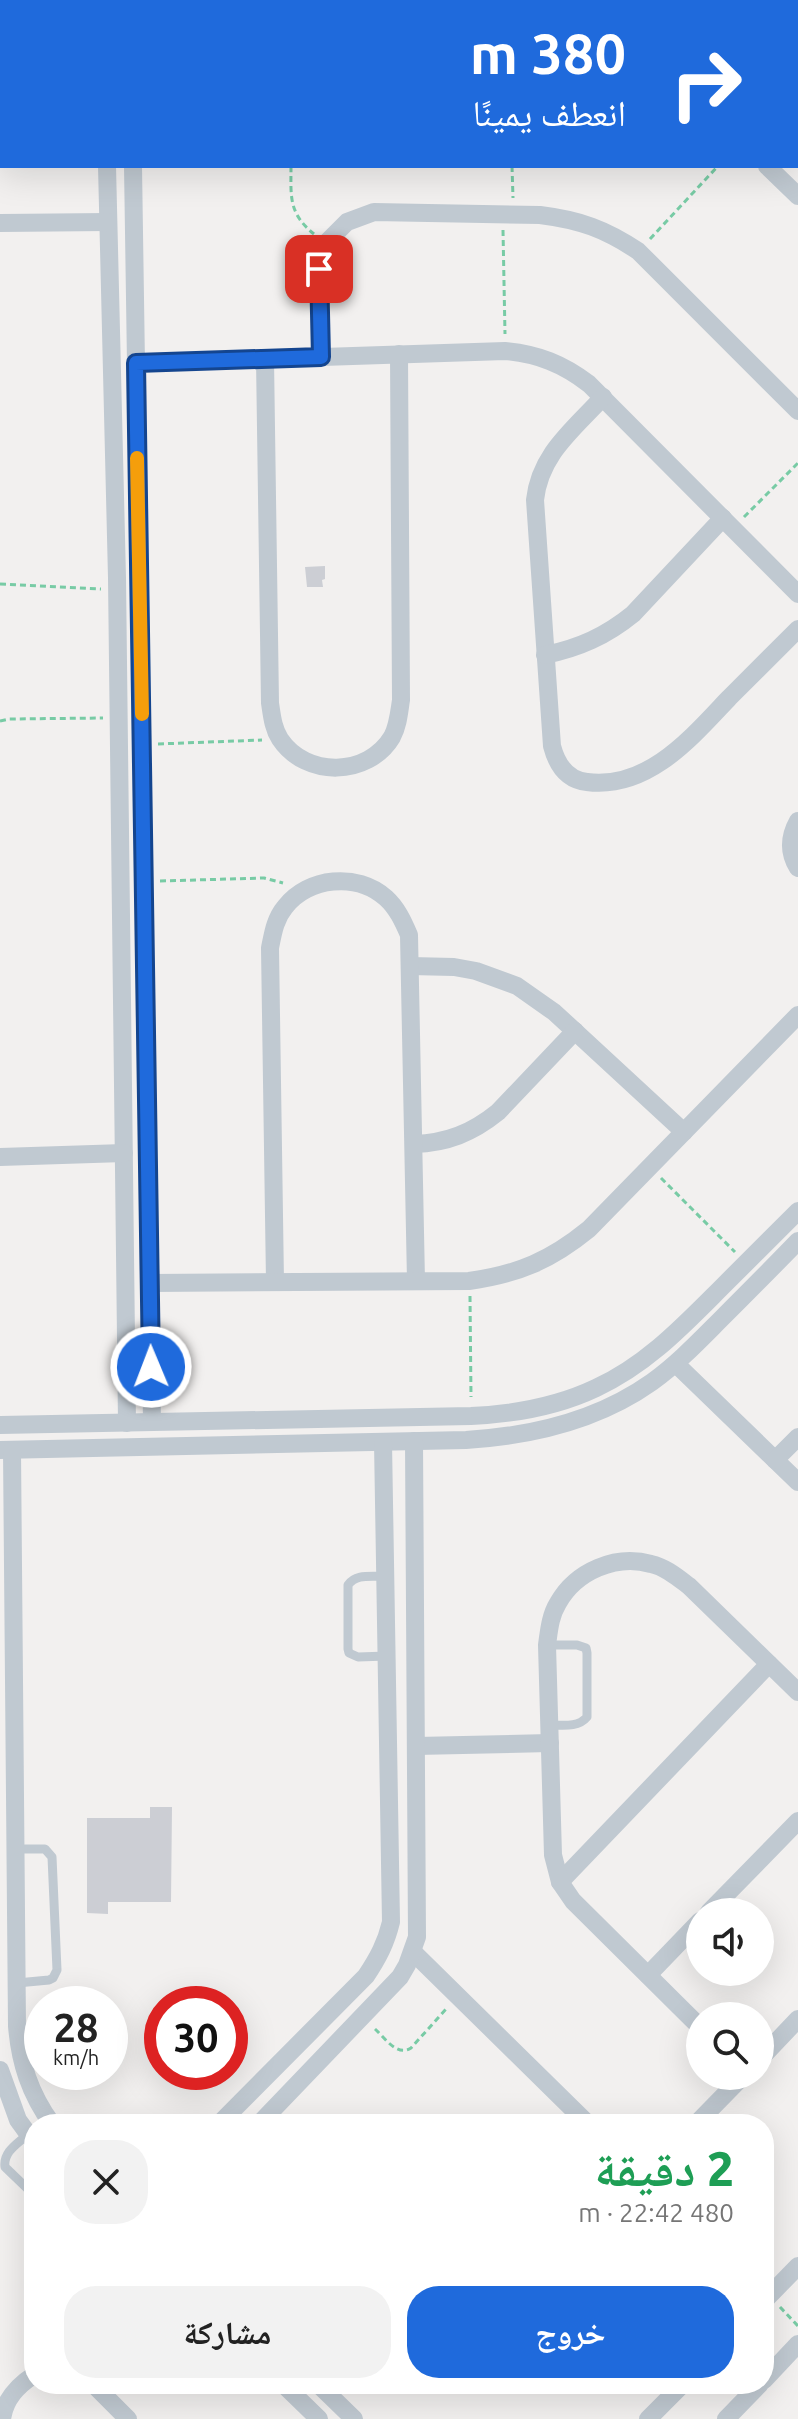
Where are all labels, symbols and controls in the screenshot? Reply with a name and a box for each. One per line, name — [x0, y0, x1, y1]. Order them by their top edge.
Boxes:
text: 380 m — [470, 22, 626, 85]
icon: right — [654, 32, 758, 136]
text: انعطف يمينًا — [473, 92, 626, 133]
pin — [285, 235, 353, 303]
icon: arrive — [297, 247, 341, 291]
position arrow — [109, 1325, 193, 1409]
map controls — [686, 1898, 774, 2090]
button: sound — [686, 1898, 774, 1986]
speed limit sign: 30 — [144, 1986, 248, 2090]
button: search — [686, 2002, 774, 2090]
text: 28 — [53, 2005, 99, 2050]
text: km/h — [53, 2046, 99, 2069]
button: close — [64, 2140, 148, 2224]
text: 2 دقيقة — [595, 2141, 734, 2195]
text: 480 m · 22:42 — [578, 2198, 734, 2227]
button: مشاركة — [64, 2286, 391, 2378]
button: خروج — [407, 2286, 734, 2378]

